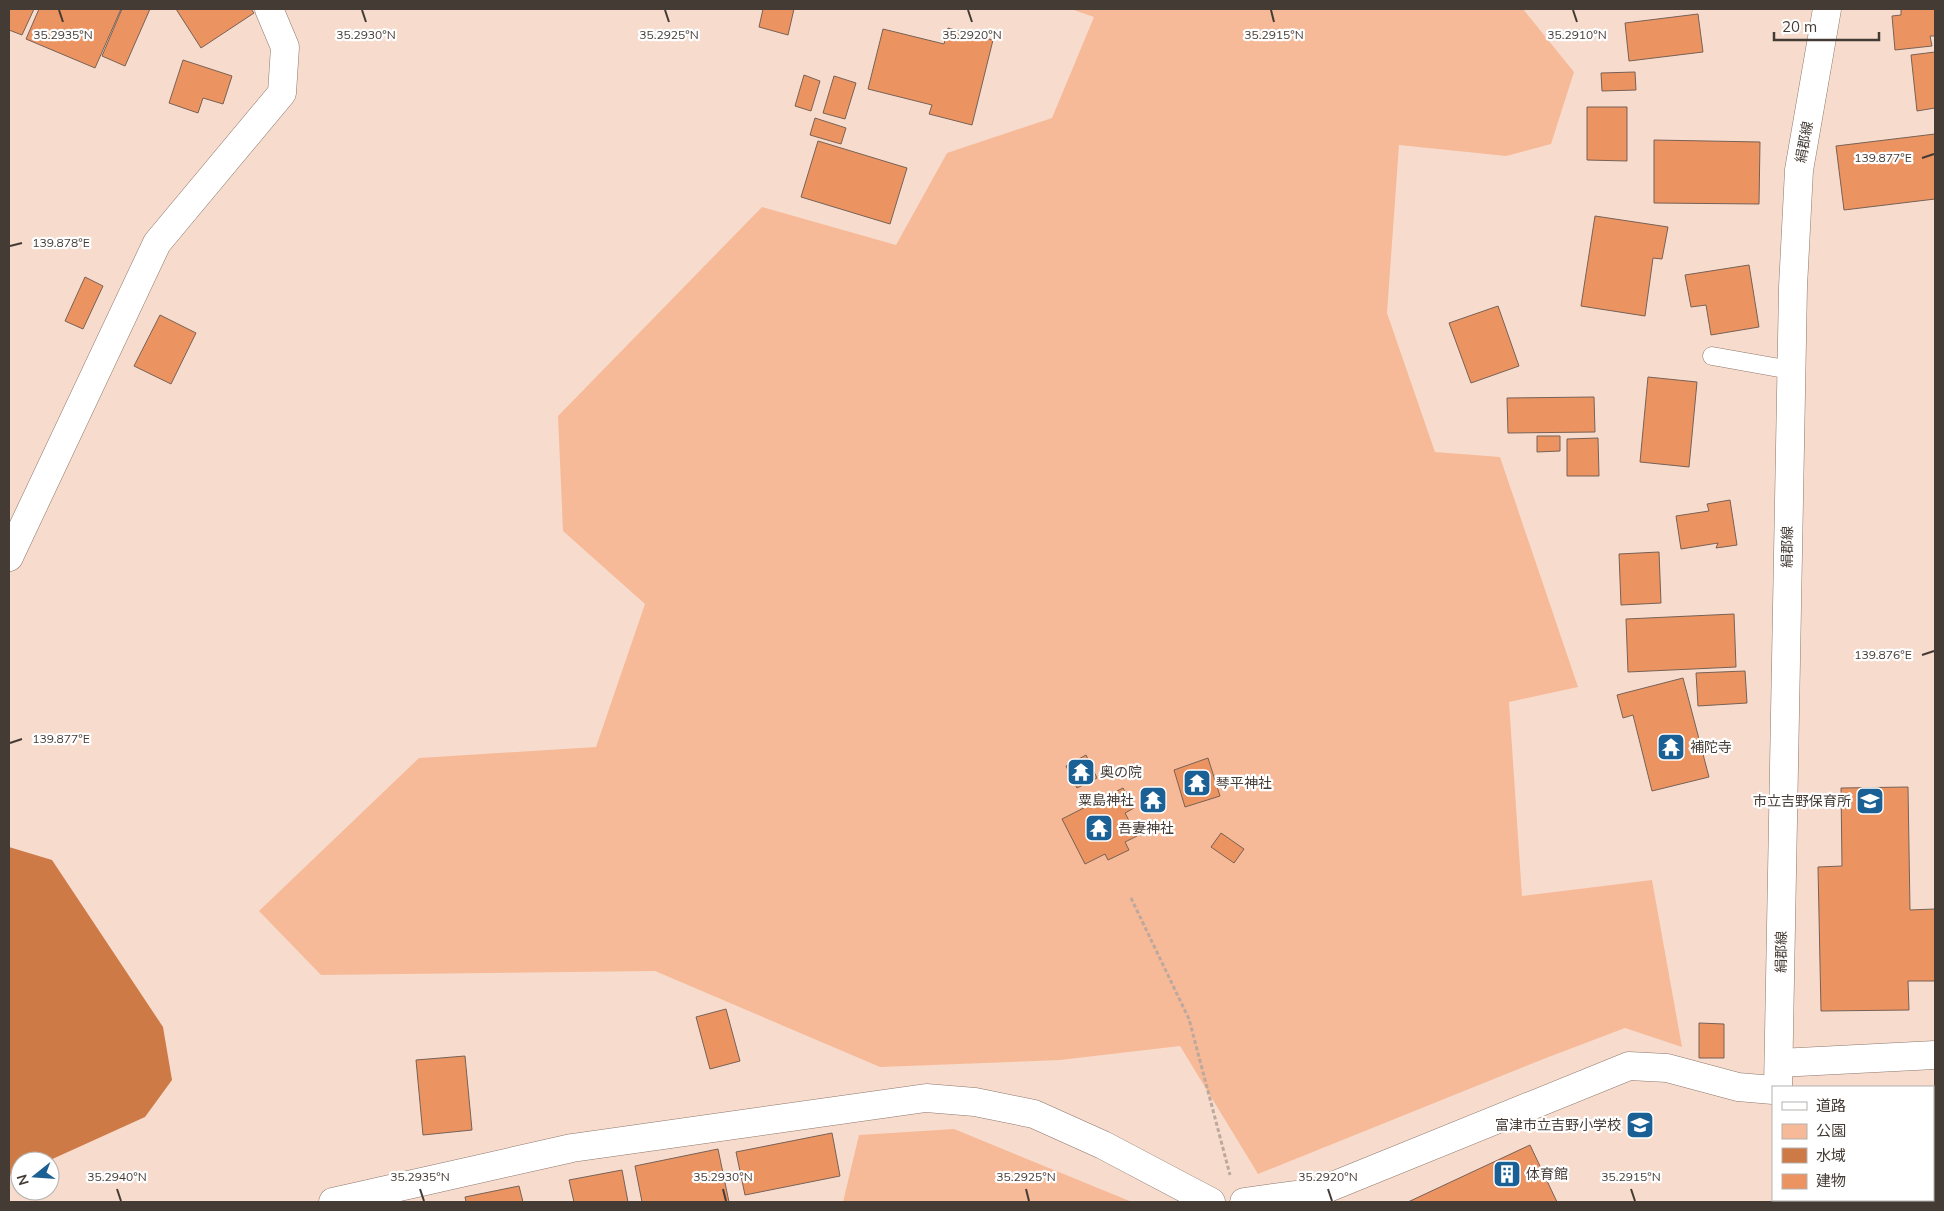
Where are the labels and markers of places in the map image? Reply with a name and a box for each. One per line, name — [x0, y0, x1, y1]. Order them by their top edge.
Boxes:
temple icon: 補陀寺 — [1656, 732, 1686, 762]
place label: 補陀寺 — [1690, 738, 1732, 756]
temple icon: 奥の院 — [1066, 757, 1096, 787]
place label: 奥の院 — [1100, 763, 1142, 781]
temple icon: 琴平神社 — [1182, 768, 1212, 798]
place label: 琴平神社 — [1216, 774, 1272, 792]
temple icon: 粟島神社 — [1138, 785, 1168, 815]
school or university icon: 市立吉野保育所 — [1855, 786, 1885, 816]
place label: 粟島神社 — [1078, 791, 1134, 809]
place label: 市立吉野保育所 — [1753, 792, 1851, 810]
temple icon: 吾妻神社 — [1084, 813, 1114, 843]
place label: 吾妻神社 — [1118, 819, 1174, 837]
school or university icon: 富津市立吉野小学校 — [1625, 1110, 1655, 1140]
place label: 富津市立吉野小学校 — [1495, 1116, 1621, 1134]
building icon: 体育館 — [1492, 1159, 1522, 1189]
place label: 体育館 — [1526, 1165, 1568, 1183]

